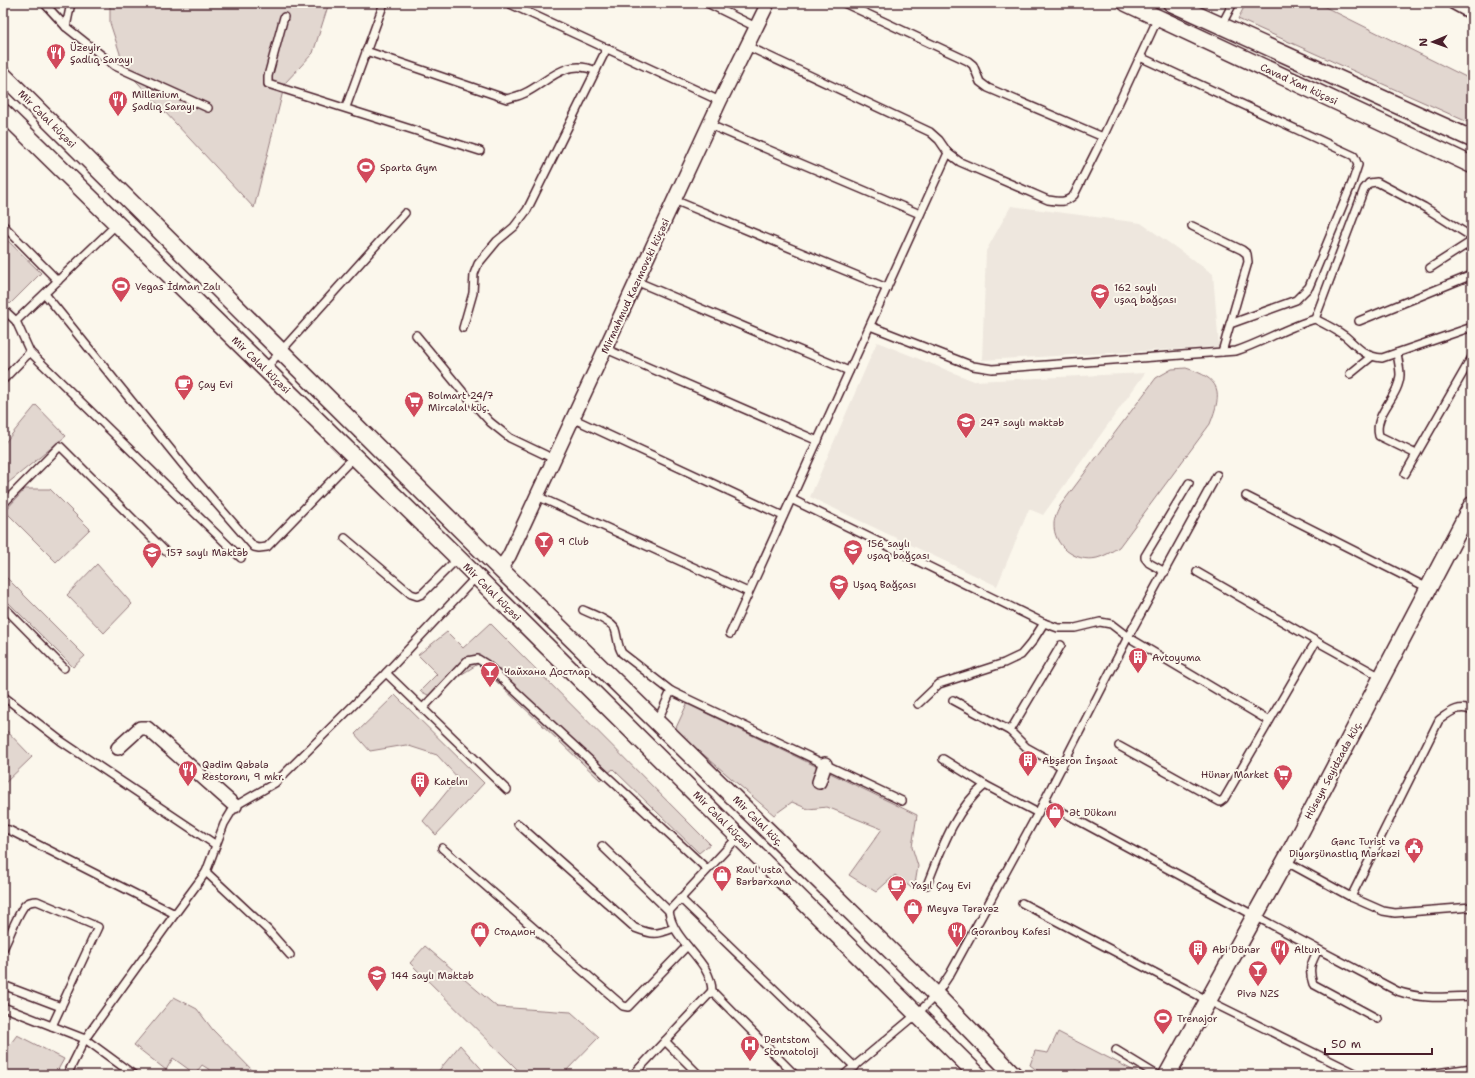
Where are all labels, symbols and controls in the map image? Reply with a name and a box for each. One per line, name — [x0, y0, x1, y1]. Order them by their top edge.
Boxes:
north arrow — [1413, 22, 1453, 62]
text: N — [1416, 37, 1431, 47]
place label: Üzeyir Şadlıq Sarayı — [70, 41, 133, 66]
restaurant icon: Üzeyir Şadlıq Sarayı — [45, 42, 67, 70]
street label: Cavad Xan küçəsi — [1258, 60, 1340, 108]
street label: Mir Cəlal küçəsi — [15, 87, 79, 151]
place label: Millenium Şadlıq Sarayı — [132, 88, 195, 113]
restaurant icon: Millenium Şadlıq Sarayı — [107, 89, 129, 117]
sports icon: Sparta Gym — [355, 156, 377, 184]
place label: Sparta Gym — [380, 161, 437, 174]
street label: Mirmahmud Kazımovski küçəsi — [598, 216, 672, 356]
sports icon: Vegas İdman Zalı — [110, 275, 132, 303]
place label: Vegas İdman Zalı — [135, 280, 221, 293]
place label: 162 saylı uşaq bağçası — [1114, 281, 1177, 306]
school or university icon: 162 saylı uşaq bağçası — [1089, 282, 1111, 310]
street label: Mir Cəlal küçəsi — [229, 334, 293, 396]
cafe icon: Çay Evi — [173, 373, 195, 401]
place label: Çay Evi — [198, 378, 233, 391]
place label: Bolmart 24/7 Mircәlal küç. — [428, 389, 494, 414]
supermarket icon: Bolmart 24/7 Mircәlal küç. — [403, 390, 425, 418]
school or university icon: 247 saylı məktəb — [955, 411, 977, 439]
place label: 247 saylı məktəb — [980, 416, 1064, 429]
bar icon: 9 Club — [533, 530, 555, 558]
place label: 9 Club — [558, 535, 589, 548]
place label: 156 saylı uşaq bağçası — [867, 537, 930, 562]
school or university icon: 156 saylı uşaq bağçası — [842, 538, 864, 566]
school or university icon: 157 saylı Məktəb — [141, 541, 163, 569]
place label: 157 saylı Məktəb — [166, 546, 248, 559]
street label: Mir Cəlal küçəsi — [460, 560, 524, 624]
school or university icon: Uşaq Bağçası — [828, 573, 850, 601]
place label: Uşaq Bağçası — [853, 578, 916, 591]
building icon: Avtoyuma — [1127, 646, 1149, 674]
place label: Avtoyuma — [1152, 651, 1202, 664]
bar icon: Чайхана Достлар — [479, 660, 501, 688]
place label: Чайхана Достлар — [504, 665, 590, 678]
street label: Hüseyn Seyidzadə küç. — [1301, 718, 1365, 822]
building icon: Abşeron İnşaat — [1017, 749, 1039, 777]
place label: Abşeron İnşaat — [1042, 754, 1118, 767]
place label: Qədim Qəbələ Restoranı, 9 mkr. — [202, 758, 285, 783]
restaurant icon: Qədim Qəbələ Restoranı, 9 mkr. — [177, 759, 199, 787]
supermarket icon: Hünər Market — [1272, 763, 1294, 791]
place label: Hünər Market — [1201, 768, 1269, 781]
building icon: Katelnı — [409, 770, 431, 798]
place label: Katelnı — [434, 775, 468, 788]
street label: Mir Cəlal küçəsi — [690, 788, 754, 852]
street label: Mir Cəlal küç. — [730, 793, 786, 849]
shop icon: Ət Dükanı — [1044, 801, 1066, 829]
place label: Ət Dükanı — [1069, 806, 1117, 819]
place label: Gənc Turist və Diyarşünastlıq Mərkəzi — [1289, 835, 1400, 860]
public building icon: Gənc Turist və Diyarşünastlıq Mərkəzi — [1403, 836, 1425, 864]
place label: Raul usta Bərbərxana — [736, 863, 792, 888]
shop icon: Raul usta Bərbərxana — [711, 864, 733, 892]
cafe icon: Yaşıl Çay Evi — [886, 874, 908, 902]
place label: Yaşıl Çay Evi — [911, 879, 971, 892]
shop icon: Meyvə Tərəvəz — [902, 897, 924, 925]
place label: Meyvə Tərəvəz — [927, 902, 999, 915]
shop icon: Стадион — [469, 920, 491, 948]
restaurant icon: Goranboy Kafesi — [946, 920, 968, 948]
place label: Стадион — [494, 925, 535, 938]
place label: Goranboy Kafesi — [971, 925, 1051, 938]
building icon: Abi Dönər — [1187, 938, 1209, 966]
restaurant icon: Altun — [1269, 938, 1291, 966]
place label: Abi Dönər — [1212, 943, 1260, 956]
place label: Altun — [1294, 943, 1320, 956]
bar icon: Pivə NZS — [1247, 959, 1269, 987]
school or university icon: 144 saylı Məktəb — [366, 964, 388, 992]
place label: 144 saylı Məktəb — [391, 969, 474, 982]
place label: Pivə NZS — [1237, 987, 1279, 1000]
sports icon: Trenajor — [1152, 1007, 1174, 1035]
place label: Trenajor — [1177, 1012, 1218, 1025]
scale bar — [1325, 1030, 1432, 1056]
place label: Dentstom Stomatoloji — [764, 1033, 819, 1058]
hospital icon: Dentstom Stomatoloji — [739, 1034, 761, 1062]
text: 50 m — [1331, 1036, 1361, 1052]

